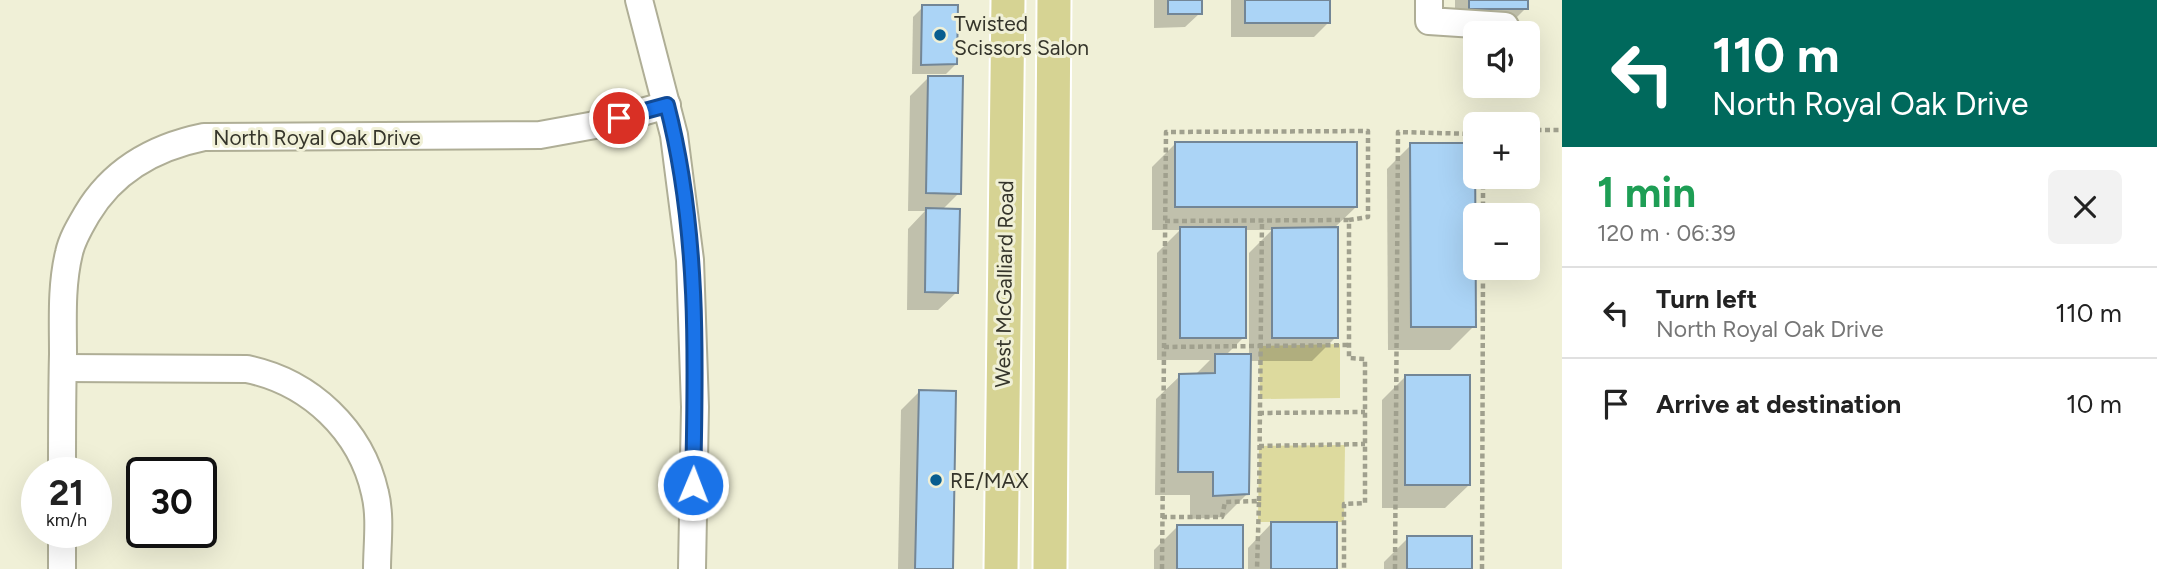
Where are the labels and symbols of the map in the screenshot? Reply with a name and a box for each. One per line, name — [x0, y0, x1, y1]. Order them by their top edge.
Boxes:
place label: Twisted Scissors Salon — [954, 11, 1089, 60]
marker: Twisted Scissors Salon — [932, 27, 948, 43]
pin — [589, 88, 649, 148]
street label: North Royal Oak Drive — [213, 125, 421, 150]
street label: West McGalliard Road — [990, 180, 1018, 388]
position arrow — [656, 448, 730, 522]
speed limit sign: 30 — [126, 457, 217, 548]
place label: RE/MAX — [950, 468, 1029, 493]
marker: RE/MAX — [928, 472, 944, 488]

